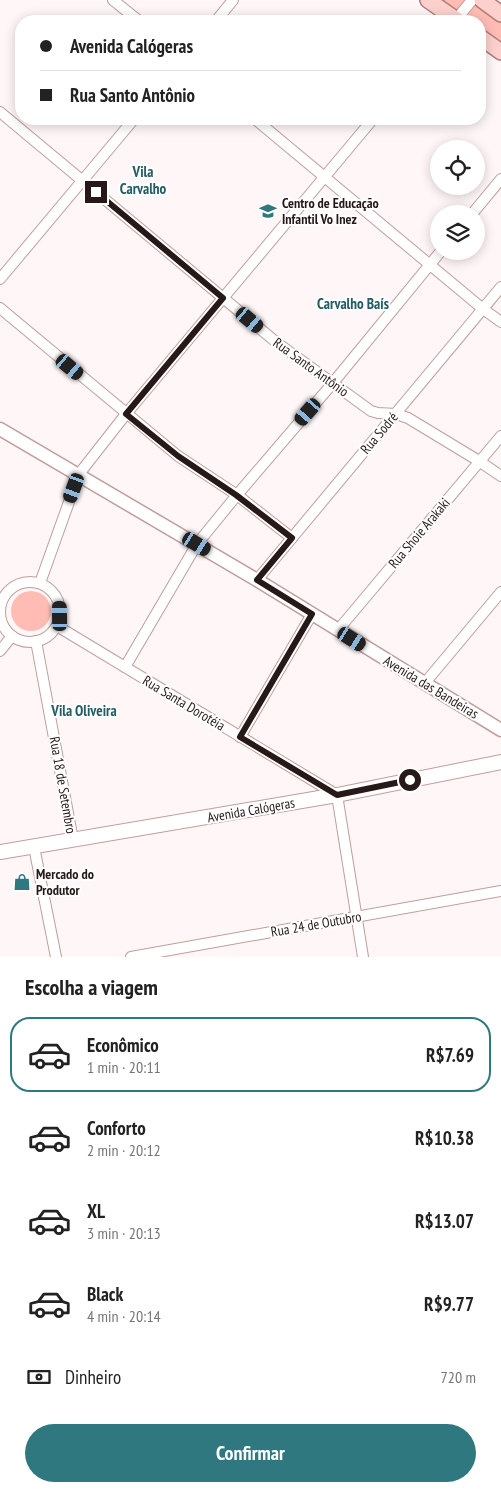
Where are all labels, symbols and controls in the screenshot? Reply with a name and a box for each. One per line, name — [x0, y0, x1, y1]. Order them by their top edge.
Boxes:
text: Avenida Calógeras — [70, 34, 193, 58]
text: Rua Santo Antônio — [70, 83, 195, 107]
map controls — [430, 140, 485, 260]
button: locate — [430, 140, 485, 195]
district label: Vila Carvalho — [120, 162, 167, 198]
route end — [85, 181, 107, 203]
place label: Centro de Educação Infantil Vo Inez — [282, 194, 379, 228]
school or university icon: Centro de Educação Infantil Vo Inez — [258, 201, 278, 221]
button: layers — [430, 205, 485, 260]
district label: Carvalho Baís — [317, 294, 389, 313]
car — [233, 305, 266, 335]
street label: Rua Santo Antônio — [270, 333, 352, 401]
car — [53, 352, 86, 382]
car — [292, 396, 323, 428]
street label: Rua Sodré — [356, 408, 402, 458]
car — [61, 471, 86, 505]
street label: Rua Shoie Arakaki — [384, 494, 454, 572]
car — [180, 530, 213, 558]
car — [52, 601, 67, 631]
car — [335, 625, 368, 653]
street label: Avenida das Bandeiras — [380, 651, 482, 723]
street label: Rua Santa Dorotéia — [140, 671, 228, 735]
district label: Vila Oliveira — [50, 701, 117, 720]
street label: Rua 18 de Setembro — [46, 735, 80, 835]
route start — [399, 769, 421, 791]
street label: Avenida Calógeras — [206, 793, 296, 827]
place label: Mercado do Produtor — [36, 865, 94, 899]
shop icon: Mercado do Produtor — [12, 872, 32, 892]
street label: Rua 24 de Outubro — [269, 907, 363, 941]
text: Escolha a viagem — [25, 973, 158, 1001]
icon: car — [27, 1032, 72, 1077]
text: Econômico — [87, 1033, 159, 1057]
text: R$7.69 — [426, 1043, 474, 1067]
text: 1 min · 20:11 — [87, 1057, 161, 1077]
icon: car — [27, 1115, 72, 1160]
text: Conforto — [87, 1116, 146, 1140]
text: R$10.38 — [415, 1126, 474, 1150]
text: 2 min · 20:12 — [87, 1140, 161, 1160]
icon: car — [27, 1198, 72, 1243]
text: XL — [87, 1199, 105, 1223]
text: R$13.07 — [415, 1209, 474, 1233]
text: 3 min · 20:13 — [87, 1223, 161, 1243]
icon: car — [27, 1281, 72, 1326]
text: Black — [87, 1282, 123, 1306]
text: R$9.77 — [424, 1292, 474, 1316]
text: 4 min · 20:14 — [87, 1306, 161, 1326]
icon: cash — [25, 1363, 53, 1391]
text: Dinheiro — [65, 1365, 121, 1389]
text: 720 m — [441, 1367, 476, 1387]
button: Confirmar — [25, 1424, 476, 1482]

